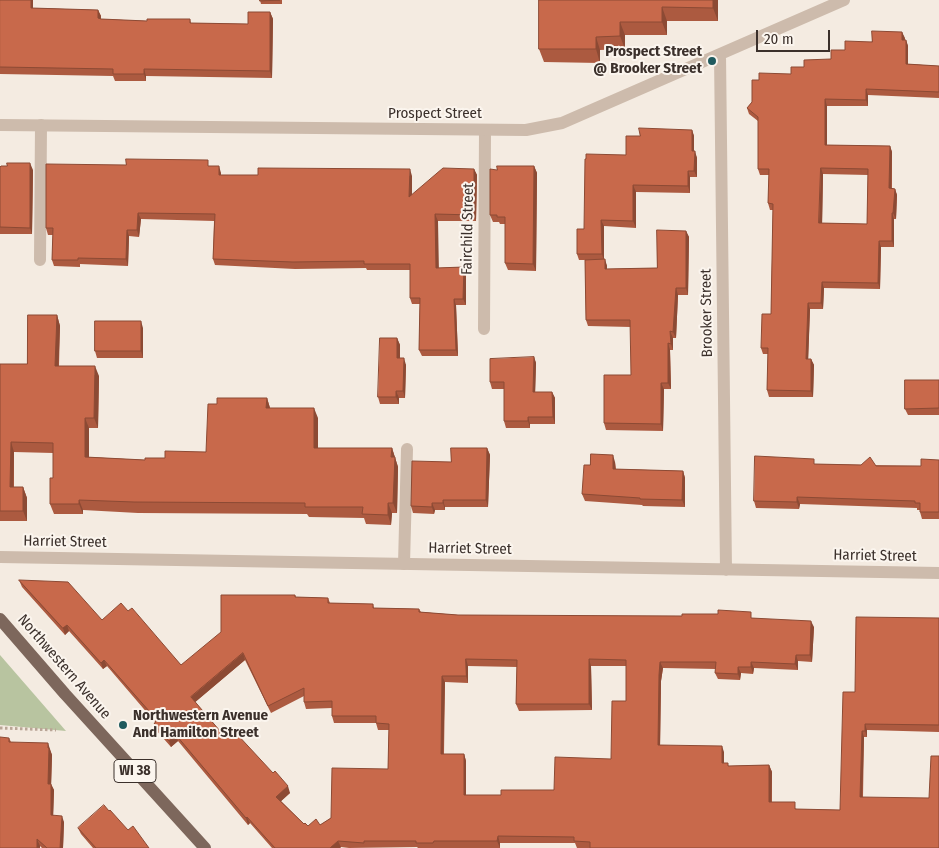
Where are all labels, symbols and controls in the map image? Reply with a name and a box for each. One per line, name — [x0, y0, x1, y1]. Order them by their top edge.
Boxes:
scale bar — [759, 20, 833, 52]
text: 20 m — [764, 30, 794, 48]
place label: Prospect Street @ Brooker Street — [593, 43, 702, 78]
marker: Prospect Street @ Brooker Street — [706, 55, 718, 67]
street label: Prospect Street — [388, 105, 482, 123]
street label: Fairchild Street — [458, 183, 478, 275]
street label: Brooker Street — [697, 268, 717, 358]
street label: Harriet Street — [23, 532, 107, 552]
street label: Harriet Street — [428, 539, 512, 559]
street label: Harriet Street — [833, 546, 917, 566]
street label: Northwestern Avenue — [14, 611, 114, 723]
place label: Northwestern Avenue And Hamilton Street — [133, 707, 268, 742]
marker: Northwestern Avenue And Hamilton Street — [117, 719, 129, 731]
road number: WI 38 — [114, 759, 156, 782]

